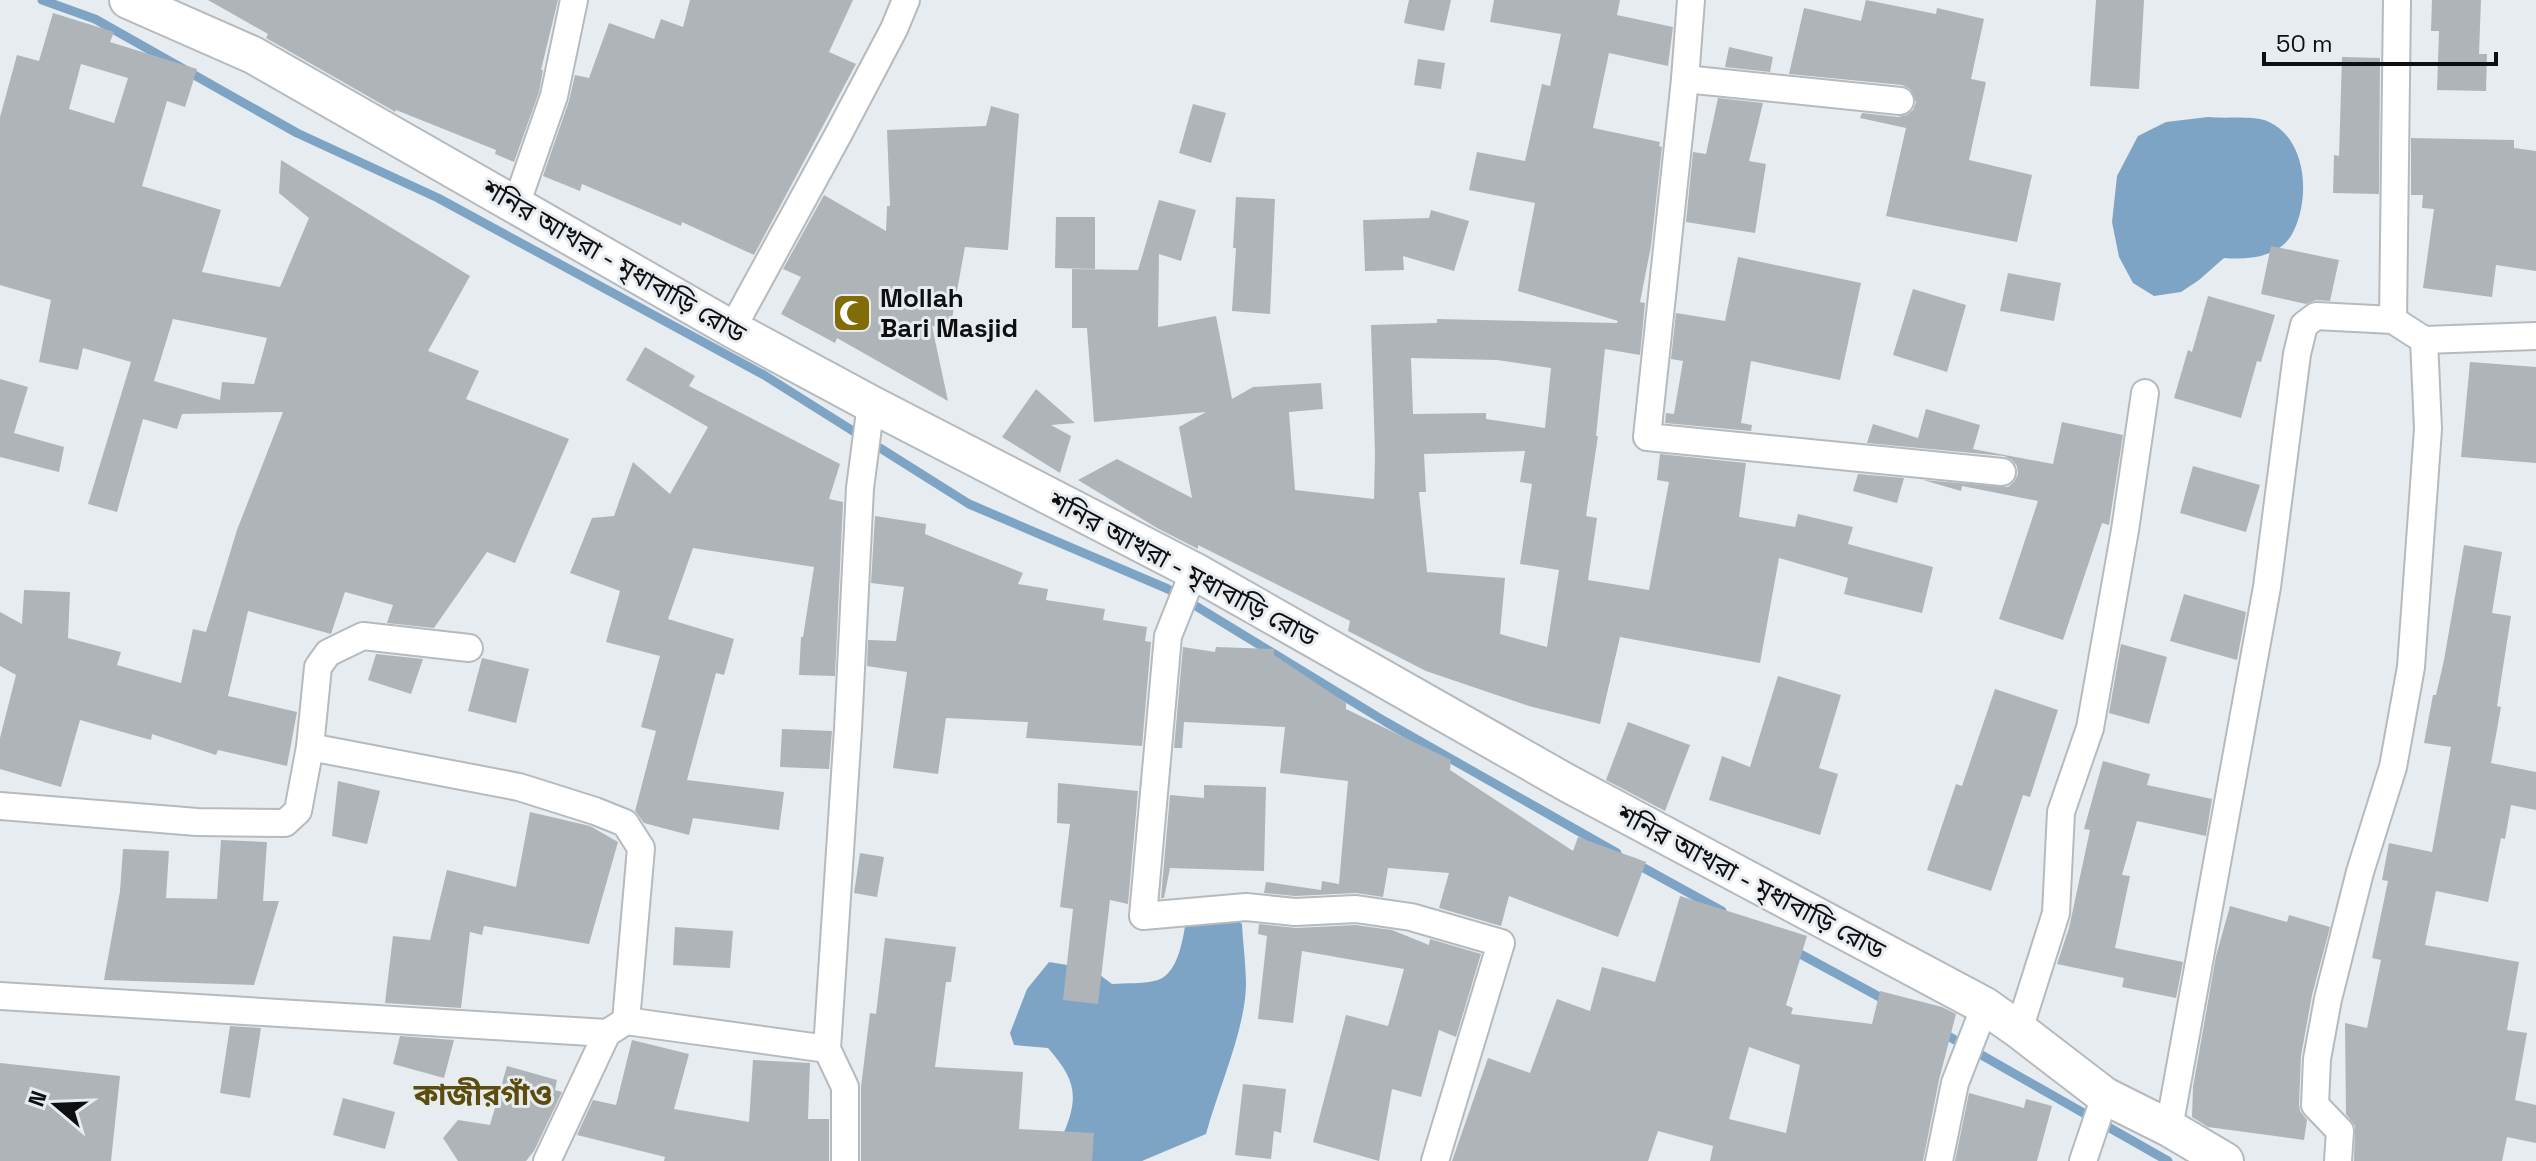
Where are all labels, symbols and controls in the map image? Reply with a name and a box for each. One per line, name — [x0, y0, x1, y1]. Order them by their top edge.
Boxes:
scale bar — [2264, 16, 2496, 66]
text: 50 m — [2276, 28, 2333, 59]
street label: শনির আখরা - মৃধাবাড়ি রোড — [475, 171, 752, 351]
place label: Mollah Bari Masjid — [880, 281, 1018, 345]
mosque icon: Mollah Bari Masjid — [831, 292, 873, 334]
street label: শনির আখরা - মৃধাবাড়ি রোড — [1042, 483, 1323, 654]
street label: শনির আখরা - মৃধাবাড়ি রোড — [1610, 796, 1891, 967]
north arrow — [16, 1065, 96, 1145]
district label: কাজীরগাঁও — [413, 1075, 552, 1114]
text: N — [21, 1087, 53, 1110]

